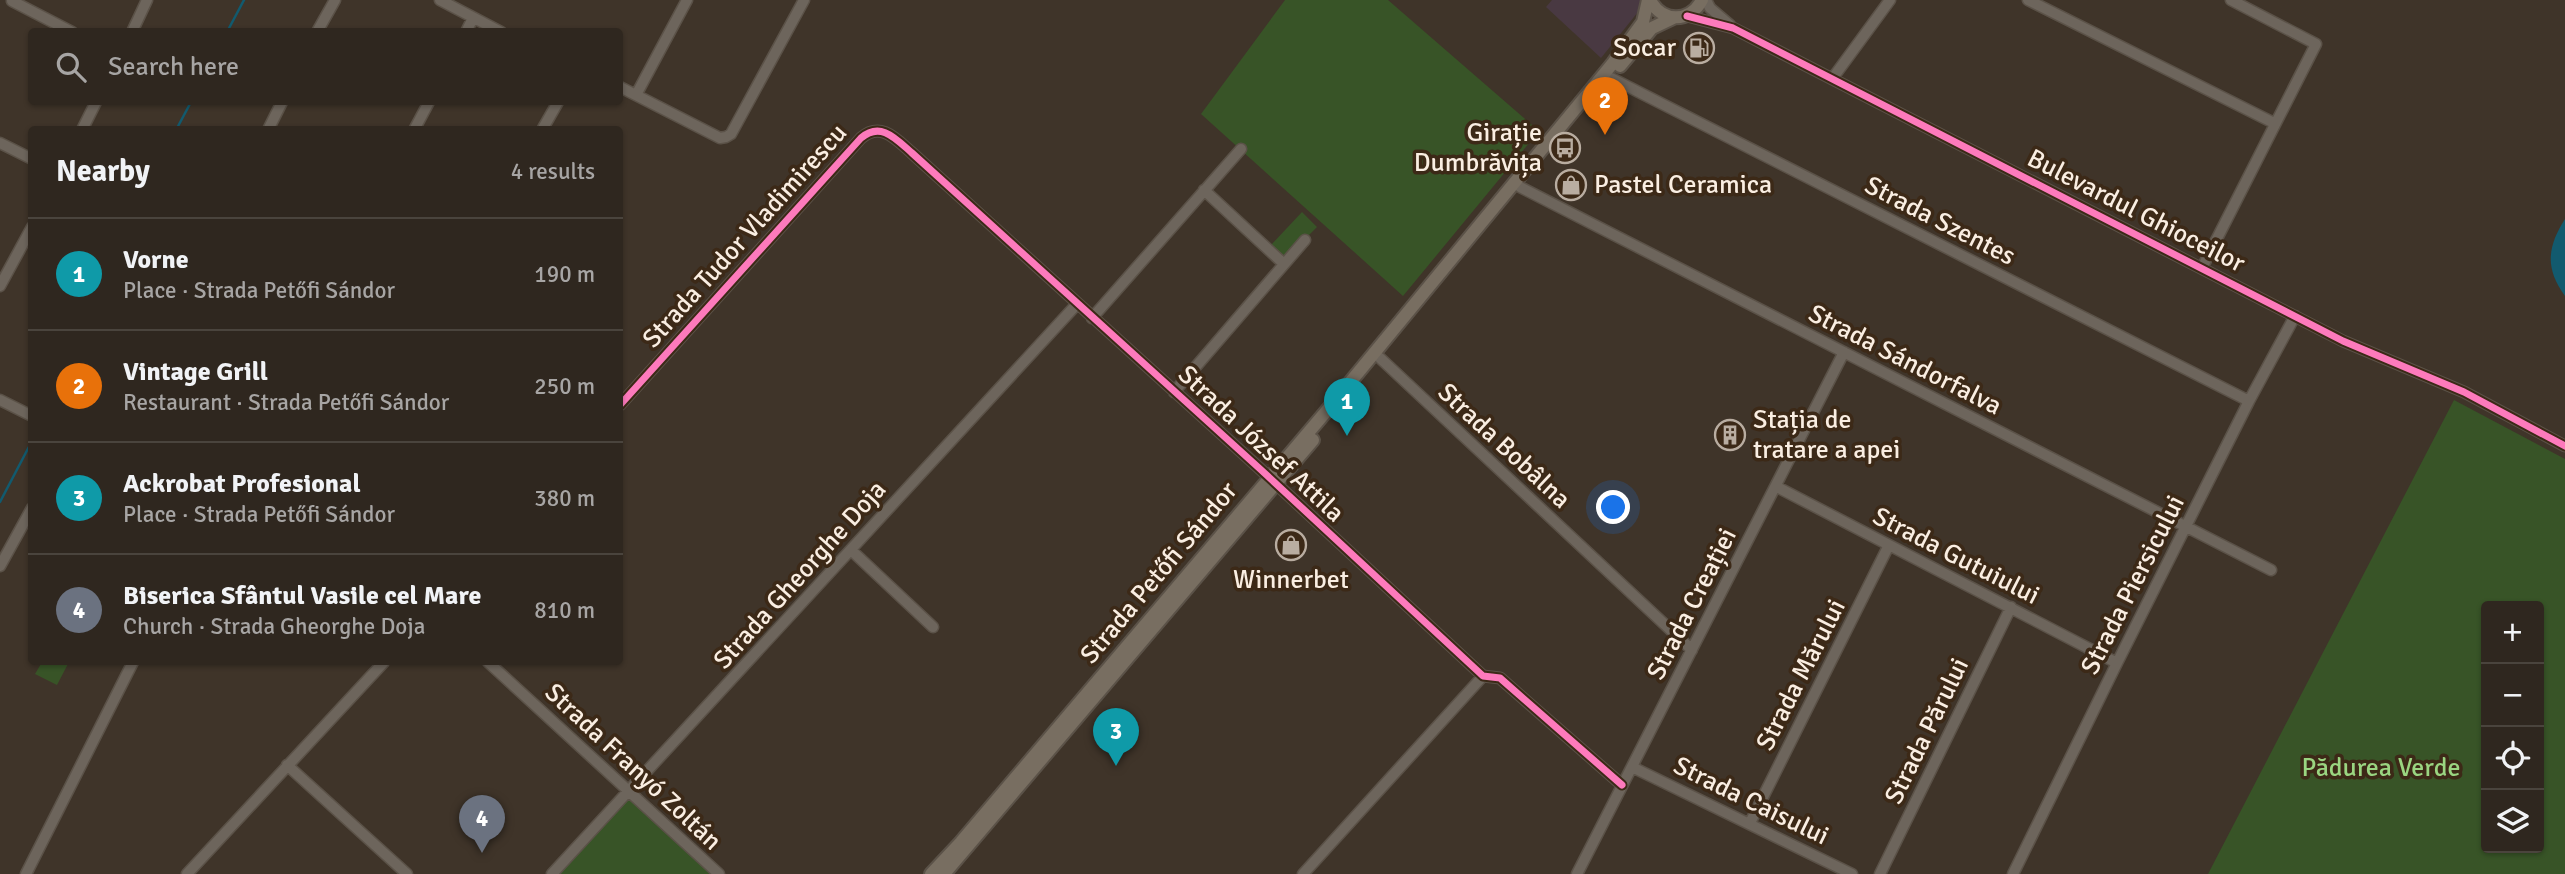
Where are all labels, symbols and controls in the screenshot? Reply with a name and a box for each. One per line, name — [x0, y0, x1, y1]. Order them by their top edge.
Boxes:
search box — [28, 28, 623, 105]
fuel station icon: Socar — [1682, 31, 1716, 65]
place label: Socar — [1613, 32, 1676, 64]
icon: search — [52, 48, 90, 86]
text: Search here — [108, 51, 239, 83]
pin: 2 — [1582, 77, 1628, 135]
street label: Strada Tudor Vladimirescu — [636, 117, 854, 355]
place label: Girație Dumbrăvița — [1414, 117, 1542, 179]
bus stop icon: Girație Dumbrăvița — [1548, 131, 1582, 165]
street label: Bulevardul Ghioceilor — [2022, 142, 2250, 280]
text: Nearby — [56, 153, 150, 190]
text: 4 results — [511, 157, 595, 186]
shop icon: Pastel Ceramica — [1554, 168, 1588, 202]
place label: Pastel Ceramica — [1594, 169, 1772, 201]
street label: Strada Szentes — [1859, 169, 2021, 273]
text: Vorne — [123, 244, 189, 276]
text: 1 — [73, 260, 85, 289]
text: 190 m — [534, 260, 595, 289]
text: Place · Strada Petőfi Sándor — [123, 276, 395, 305]
street label: Strada Sándorfalva — [1803, 298, 2007, 422]
text: Vintage Grill — [123, 356, 268, 388]
street label: Strada József Attila — [1171, 359, 1351, 529]
text: 2 — [73, 372, 85, 401]
text: 250 m — [534, 372, 595, 401]
street label: Strada Bobâlna — [1431, 376, 1577, 516]
pin: 1 — [1324, 378, 1370, 436]
text: Restaurant · Strada Petőfi Sándor — [123, 388, 449, 417]
place label: Stația de tratare a apei — [1753, 404, 1900, 466]
building icon: Stația de tratare a apei — [1713, 418, 1747, 452]
text: Ackrobat Profesional — [123, 468, 361, 500]
street label: Strada Gheorghe Doja — [707, 474, 893, 676]
street label: Strada Petőfi Sándor — [1074, 475, 1245, 670]
text: 3 — [73, 484, 85, 513]
text: 380 m — [534, 484, 595, 513]
your location — [1596, 490, 1630, 524]
street label: Strada Piersicului — [2074, 490, 2192, 680]
text: Place · Strada Petőfi Sándor — [123, 500, 395, 529]
street label: Strada Gutuiului — [1867, 500, 2045, 612]
street label: Strada Creației — [1640, 523, 1744, 685]
shop icon: Winnerbet — [1274, 528, 1308, 562]
place label: Winnerbet — [1233, 564, 1349, 596]
text: Biserica Sfântul Vasile cel Mare — [123, 580, 481, 612]
street label: Strada Mărului — [1749, 594, 1853, 756]
text: 4 — [73, 596, 85, 625]
text: 810 m — [534, 596, 595, 625]
map controls — [2481, 601, 2544, 853]
button: + — [2481, 601, 2544, 664]
text: Church · Strada Gheorghe Doja — [123, 612, 425, 641]
street label: Strada Părului — [1878, 653, 1976, 809]
button: − — [2481, 664, 2544, 727]
street label: Strada Franyó Zoltán — [538, 677, 728, 857]
pin: 3 — [1093, 708, 1139, 766]
button: locate — [2481, 727, 2544, 790]
street label: Strada Caisului — [1668, 750, 1834, 852]
park label: Pădurea Verde — [2301, 752, 2461, 784]
button: layers — [2481, 790, 2544, 853]
pin: 4 — [459, 795, 505, 853]

